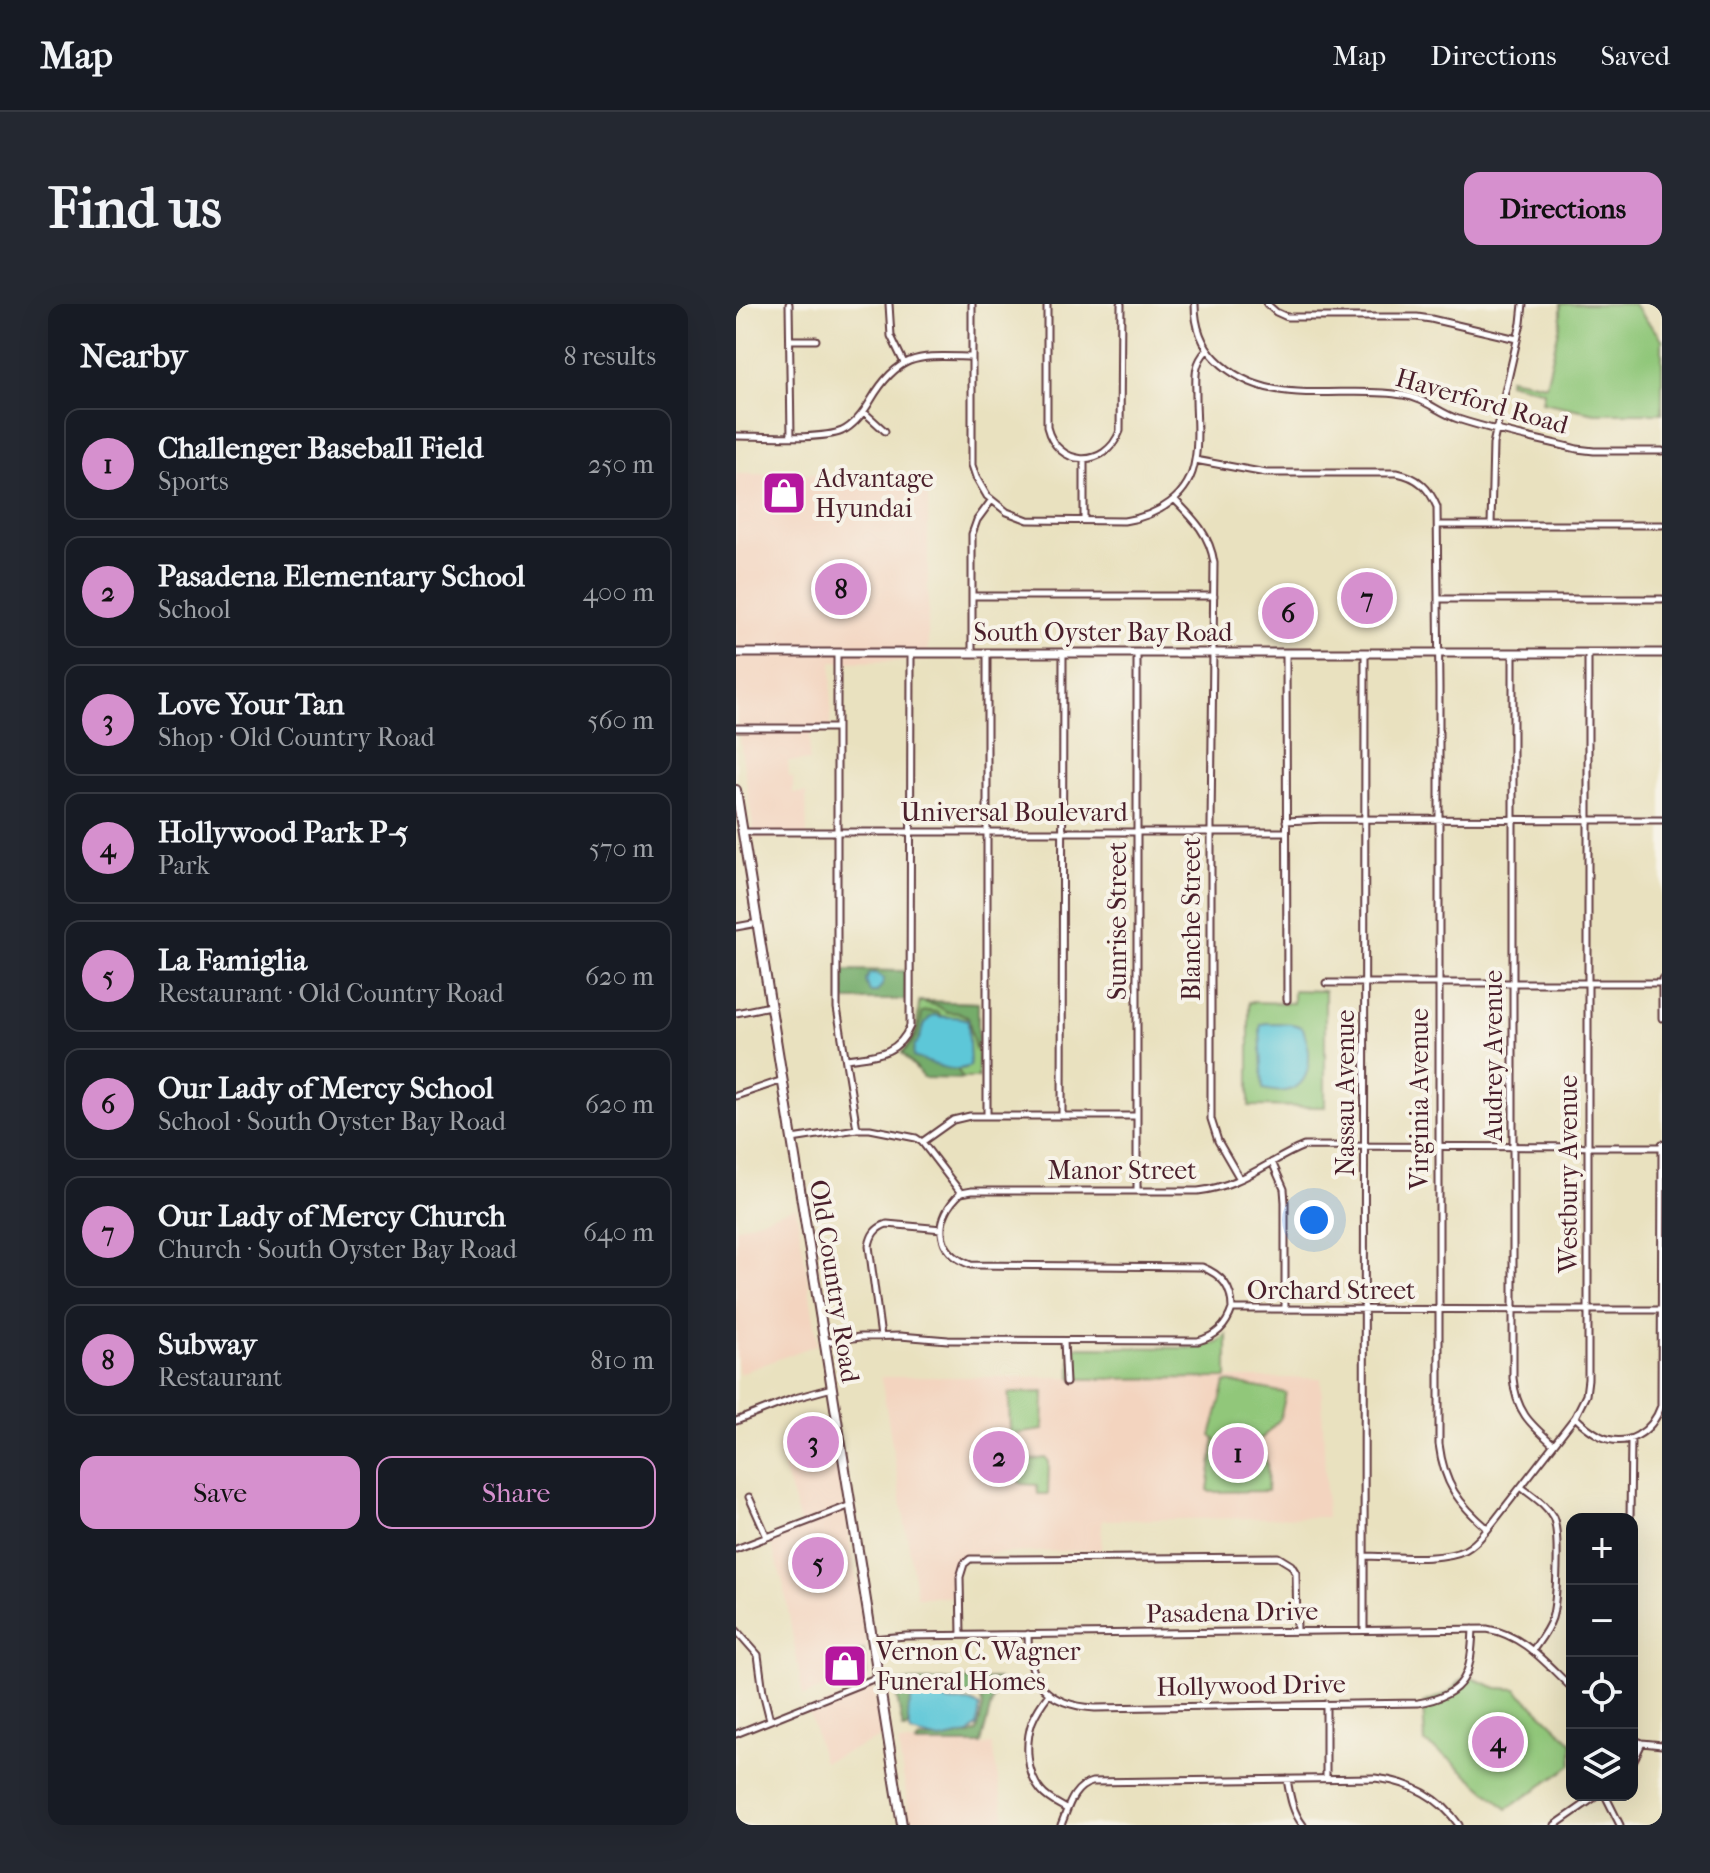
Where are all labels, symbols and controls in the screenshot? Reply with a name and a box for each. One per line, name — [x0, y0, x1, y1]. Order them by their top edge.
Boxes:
text: Map — [40, 33, 113, 78]
text: Map — [1333, 39, 1386, 72]
text: Directions — [1430, 39, 1557, 72]
text: Saved — [1601, 39, 1670, 72]
button: Directions — [1464, 172, 1662, 245]
text: Find us — [48, 176, 222, 241]
text: Nearby — [80, 336, 187, 376]
text: 8 results — [563, 341, 656, 372]
street label: Haverford Road — [1392, 362, 1572, 441]
text: Challenger Baseball Field — [158, 431, 483, 466]
text: 1 — [103, 449, 113, 480]
text: 250 m — [588, 449, 654, 480]
place label: Advantage Hyundai — [814, 463, 934, 524]
text: Sports — [158, 466, 229, 497]
shop icon: Advantage Hyundai — [760, 469, 808, 517]
text: Pasadena Elementary School — [158, 559, 525, 594]
pin: 8 — [815, 559, 867, 619]
pin: 7 — [1341, 568, 1393, 628]
text: 2 — [101, 577, 115, 608]
text: 400 m — [583, 577, 654, 608]
pin: 6 — [1262, 583, 1314, 643]
text: School — [158, 594, 231, 625]
street label: South Oyster Bay Road — [974, 617, 1233, 648]
text: Love Your Tan — [158, 687, 344, 722]
text: 3 — [103, 705, 113, 736]
text: 560 m — [587, 705, 654, 736]
text: Shop · Old Country Road — [158, 722, 435, 753]
street label: Universal Boulevard — [900, 797, 1128, 828]
text: Hollywood Park P-5 — [158, 815, 408, 850]
text: 4 — [100, 833, 116, 864]
text: 570 m — [589, 833, 654, 864]
street label: Blanche Street — [1176, 836, 1207, 1001]
street label: Sunrise Street — [1102, 841, 1133, 1000]
text: Park — [158, 850, 210, 881]
text: La Famiglia — [158, 943, 307, 978]
text: 5 — [102, 961, 114, 992]
text: 620 m — [585, 961, 654, 992]
street label: Audrey Avenue — [1478, 970, 1509, 1143]
text: Restaurant · Old Country Road — [158, 978, 504, 1009]
street label: Virginia Avenue — [1404, 1008, 1435, 1191]
street label: Nassau Avenue — [1330, 1010, 1361, 1176]
text: Our Lady of Mercy School — [158, 1071, 494, 1106]
street label: Westbury Avenue — [1553, 1075, 1584, 1274]
text: 6 — [101, 1089, 115, 1120]
text: 620 m — [585, 1089, 654, 1120]
text: School · South Oyster Bay Road — [158, 1106, 506, 1137]
street label: Manor Street — [1047, 1155, 1197, 1186]
street label: Old Country Road — [803, 1177, 866, 1386]
text: Our Lady of Mercy Church — [158, 1199, 506, 1234]
your location — [1294, 1200, 1334, 1240]
text: 7 — [102, 1217, 114, 1248]
text: 640 m — [583, 1217, 654, 1248]
text: Church · South Oyster Bay Road — [158, 1234, 517, 1265]
street label: Orchard Street — [1247, 1275, 1416, 1306]
text: Subway — [158, 1327, 257, 1362]
text: 8 — [101, 1345, 115, 1376]
text: 810 m — [590, 1345, 654, 1376]
text: Restaurant — [158, 1362, 282, 1393]
pin: 3 — [787, 1412, 839, 1472]
pin: 1 — [1212, 1423, 1264, 1483]
pin: 2 — [973, 1427, 1025, 1487]
button: Save — [80, 1456, 360, 1529]
button: Share — [376, 1456, 656, 1529]
map controls — [1566, 1513, 1638, 1801]
button: + — [1566, 1513, 1638, 1585]
pin: 5 — [792, 1533, 844, 1593]
button: − — [1566, 1585, 1638, 1657]
street label: Pasadena Drive — [1146, 1595, 1319, 1630]
place label: Vernon C. Wagner Funeral Homes — [875, 1636, 1081, 1697]
shop icon: Vernon C. Wagner Funeral Homes — [821, 1642, 869, 1690]
button: locate — [1566, 1657, 1638, 1729]
street label: Hollywood Drive — [1156, 1668, 1346, 1703]
pin: 4 — [1472, 1712, 1524, 1772]
button: layers — [1566, 1729, 1638, 1801]

